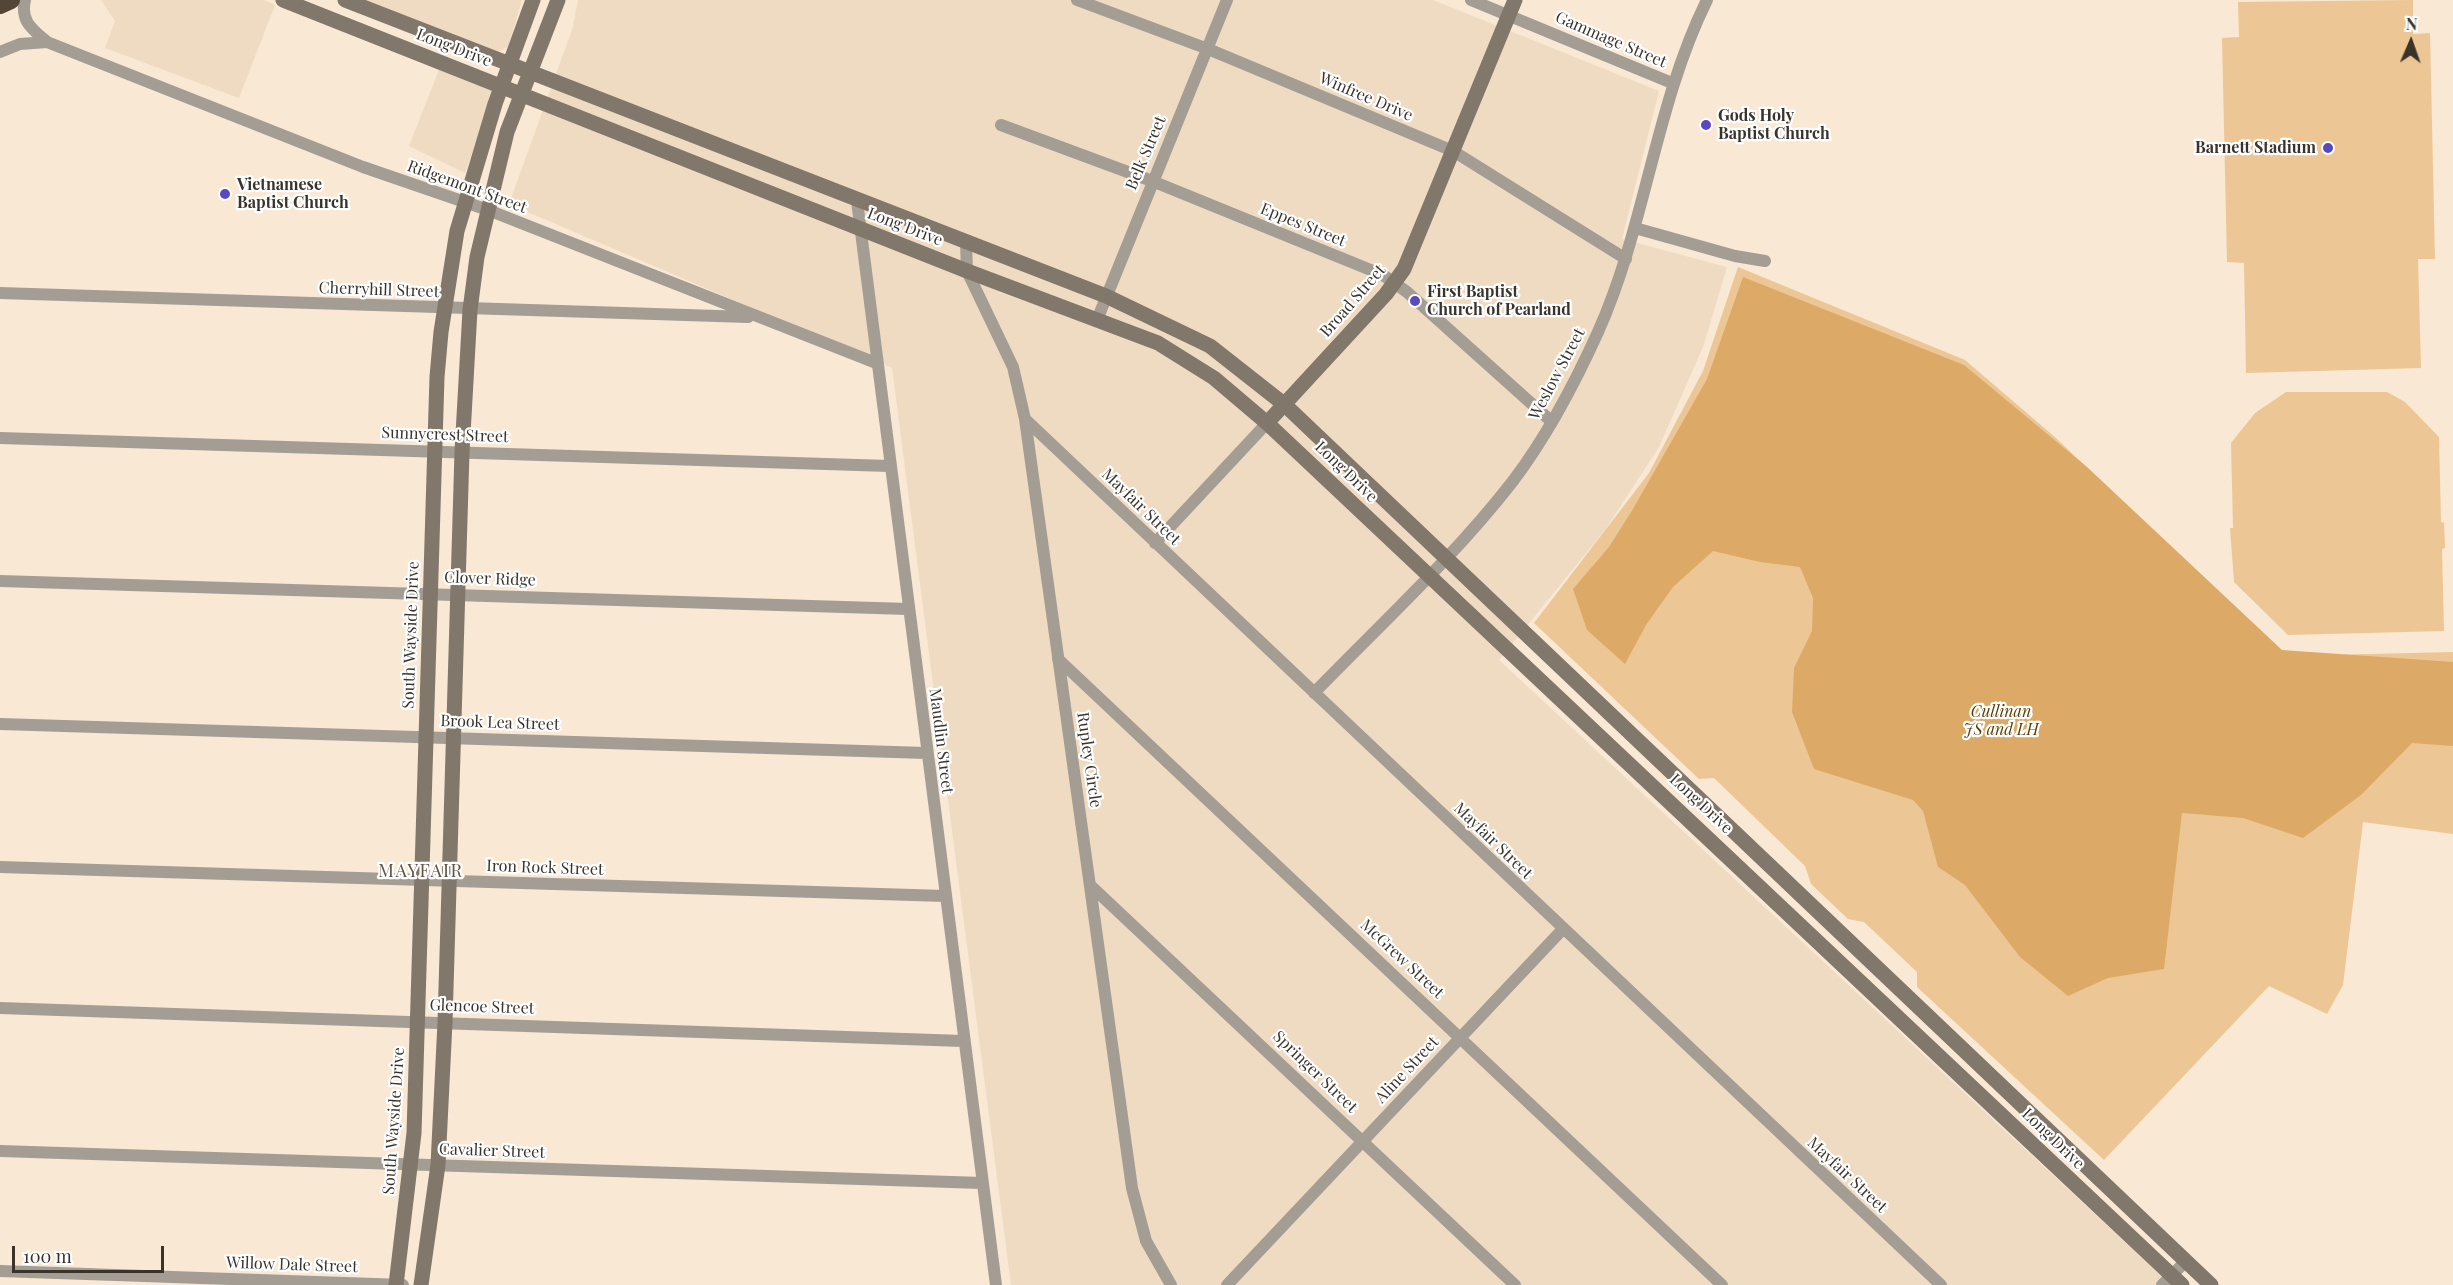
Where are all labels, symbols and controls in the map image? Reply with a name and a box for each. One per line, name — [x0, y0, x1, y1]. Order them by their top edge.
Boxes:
street label: Gammage Street — [1553, 8, 1669, 72]
north arrow — [2381, 12, 2441, 72]
text: N — [2406, 13, 2418, 34]
street label: Long Drive — [414, 25, 494, 71]
street label: Winfree Drive — [1316, 69, 1416, 125]
place label: Gods Holy Baptist Church — [1718, 106, 1830, 144]
street label: Belk Street — [1122, 113, 1170, 193]
marker: Gods Holy Baptist Church — [1699, 118, 1713, 132]
place label: Barnett Stadium — [2195, 138, 2316, 158]
marker: Barnett Stadium — [2321, 141, 2335, 155]
street label: Ridgemont Street — [405, 156, 529, 218]
place label: Vietnamese Baptist Church — [237, 175, 349, 213]
marker: Vietnamese Baptist Church — [218, 187, 232, 201]
street label: Eppes Street — [1257, 199, 1349, 251]
street label: Long Drive — [865, 204, 945, 250]
street label: Broad Street — [1316, 261, 1390, 341]
street label: Cherryhill Street — [318, 278, 440, 302]
place label: First Baptist Church of Pearland — [1427, 282, 1571, 320]
marker: First Baptist Church of Pearland — [1408, 294, 1422, 308]
street label: Weslow Street — [1525, 325, 1589, 423]
street label: Sunnycrest Street — [381, 423, 509, 447]
street label: Long Drive — [1311, 438, 1381, 506]
street label: Mayfair Street — [1098, 465, 1184, 549]
street label: South Wayside Drive — [399, 561, 423, 709]
street label: Clover Ridge — [444, 568, 536, 590]
street label: Maudlin Street — [925, 687, 957, 795]
park label: Cullinan JS and LH — [1964, 702, 2038, 740]
street label: Brook Lea Street — [440, 711, 560, 735]
street label: Rupley Circle — [1073, 711, 1105, 809]
street label: Long Drive — [1666, 770, 1736, 838]
street label: Mayfair Street — [1450, 799, 1536, 883]
street label: Iron Rock Street — [486, 856, 604, 880]
district label: MAYFAIR — [378, 860, 464, 882]
street label: McGrew Street — [1356, 916, 1448, 1002]
street label: Glencoe Street — [429, 996, 535, 1018]
street label: Springer Street — [1269, 1027, 1361, 1117]
street label: Aline Street — [1371, 1033, 1443, 1107]
street label: South Wayside Drive — [379, 1047, 409, 1195]
street label: Long Drive — [2018, 1105, 2088, 1173]
street label: Mayfair Street — [1803, 1133, 1891, 1217]
street label: Cavalier Street — [439, 1140, 545, 1162]
scale bar — [15, 1234, 166, 1272]
text: 100 m — [23, 1244, 72, 1268]
street label: Willow Dale Street — [226, 1253, 358, 1277]

